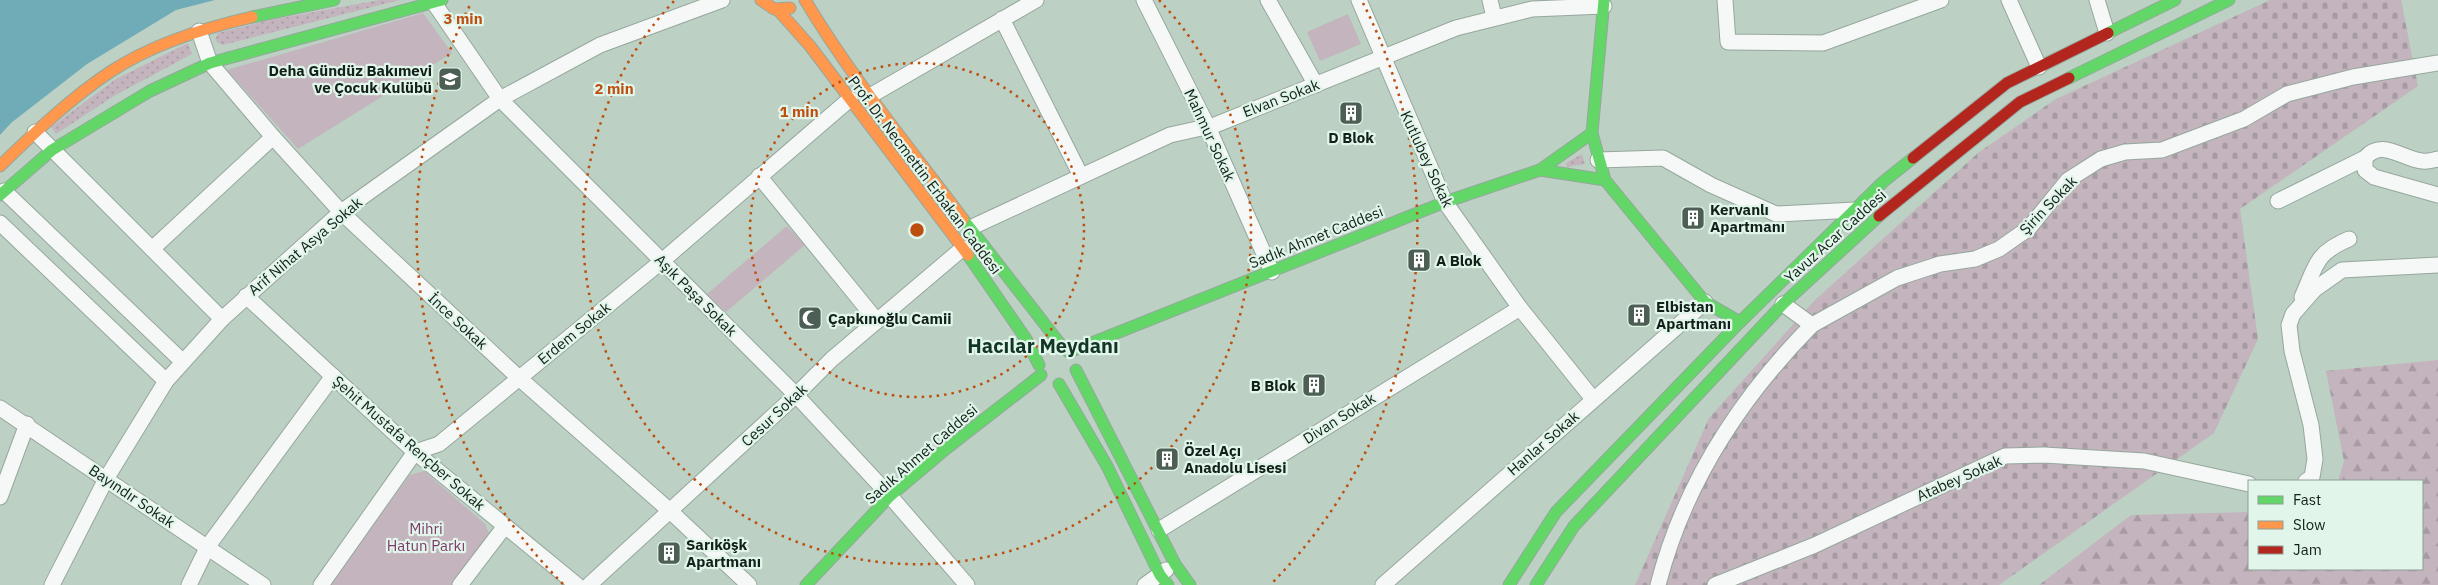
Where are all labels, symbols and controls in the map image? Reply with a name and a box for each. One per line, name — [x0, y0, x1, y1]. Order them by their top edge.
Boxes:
text: 3 min — [443, 9, 483, 28]
place label: Deha Gündüz Bakımevi ve Çocuk Kulübü — [269, 61, 432, 97]
school or university icon: Deha Gündüz Bakımevi ve Çocuk Kulübü — [437, 66, 463, 92]
street label: Prof. Dr. Necmettin Erbakan Caddesi — [844, 72, 1006, 278]
street label: Elvan Sokak — [1240, 75, 1322, 121]
text: 2 min — [594, 79, 634, 98]
street label: Mahmur Sokak — [1180, 86, 1240, 185]
building icon: D Blok — [1338, 100, 1364, 126]
text: 1 min — [779, 102, 819, 121]
street label: Kutlubey Sokak — [1396, 108, 1458, 210]
place label: D Blok — [1328, 128, 1374, 147]
street label: Şirin Sokak — [2015, 171, 2081, 238]
street label: Yavuz Acar Caddesi — [1780, 185, 1890, 287]
street label: Arif Nihat Asya Sokak — [244, 193, 366, 299]
place label: Kervanlı Apartmanı — [1710, 200, 1785, 236]
street label: Sadık Ahmet Caddesi — [1246, 201, 1386, 273]
building icon: Kervanlı Apartmanı — [1680, 205, 1706, 231]
centre of rings — [908, 221, 926, 239]
building icon: A Blok — [1406, 247, 1432, 273]
street label: Aşık Paşa Sokak — [651, 250, 741, 340]
place label: A Blok — [1436, 251, 1482, 270]
street label: İnce Sokak — [424, 289, 492, 353]
place label: Elbistan Apartmanı — [1656, 297, 1731, 333]
street label: Erdem Sokak — [534, 298, 614, 368]
building icon: Elbistan Apartmanı — [1626, 302, 1652, 328]
mosque icon: Çapkınoğlu Camii — [797, 305, 823, 331]
place label: Çapkınoğlu Camii — [828, 309, 952, 328]
district label: Hacılar Meydanı — [967, 332, 1119, 359]
street label: Şehit Mustafa Rençber Sokak — [329, 371, 489, 515]
building icon: B Blok — [1301, 372, 1327, 398]
place label: B Blok — [1251, 376, 1296, 395]
street label: Cesur Sokak — [737, 380, 811, 450]
street label: Divan Sokak — [1299, 388, 1379, 448]
street label: Sadık Ahmet Caddesi — [861, 400, 981, 508]
street label: Hanlar Sokak — [1503, 407, 1583, 479]
place label: Özel Açı Anadolu Lisesi — [1184, 441, 1286, 477]
building icon: Özel Açı Anadolu Lisesi — [1154, 446, 1180, 472]
street label: Atabey Sokak — [1913, 451, 2005, 505]
street label: Bayındır Sokak — [85, 460, 179, 532]
legend — [2248, 480, 2423, 570]
text: Fast — [2293, 490, 2321, 509]
text: Slow — [2293, 515, 2326, 534]
park label: Mihri Hatun Parkı — [387, 519, 465, 555]
place label: Sarıköşk Apartmanı — [686, 535, 761, 571]
building icon: Sarıköşk Apartmanı — [656, 540, 682, 566]
text: Jam — [2293, 540, 2322, 559]

